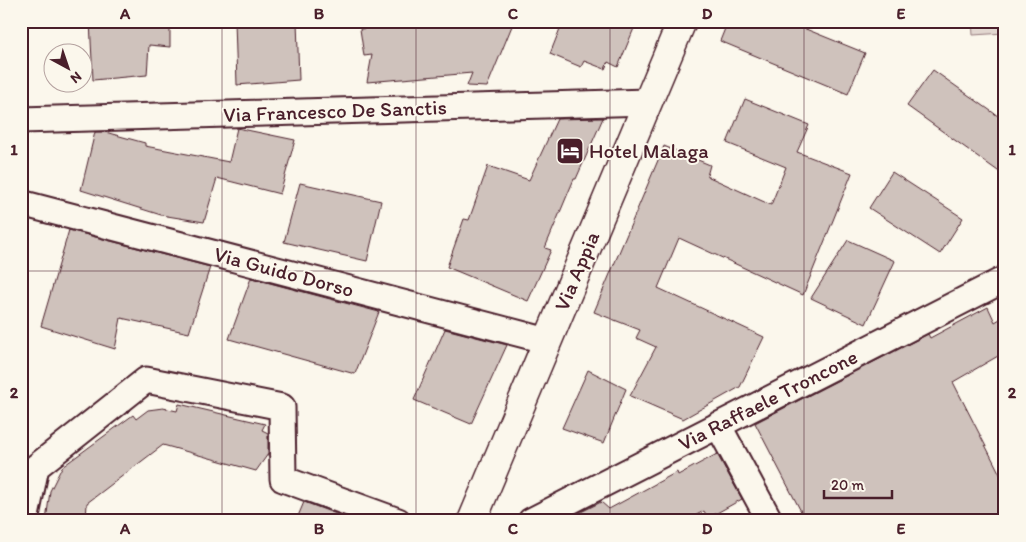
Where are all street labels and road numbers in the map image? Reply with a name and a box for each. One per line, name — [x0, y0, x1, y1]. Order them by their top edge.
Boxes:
street label: Via Francesco De Sanctis — [223, 94, 447, 127]
street label: Via Appia — [549, 227, 604, 314]
street label: Via Guido Dorso — [211, 241, 357, 302]
street label: Via Raffaele Troncone — [674, 343, 862, 456]

